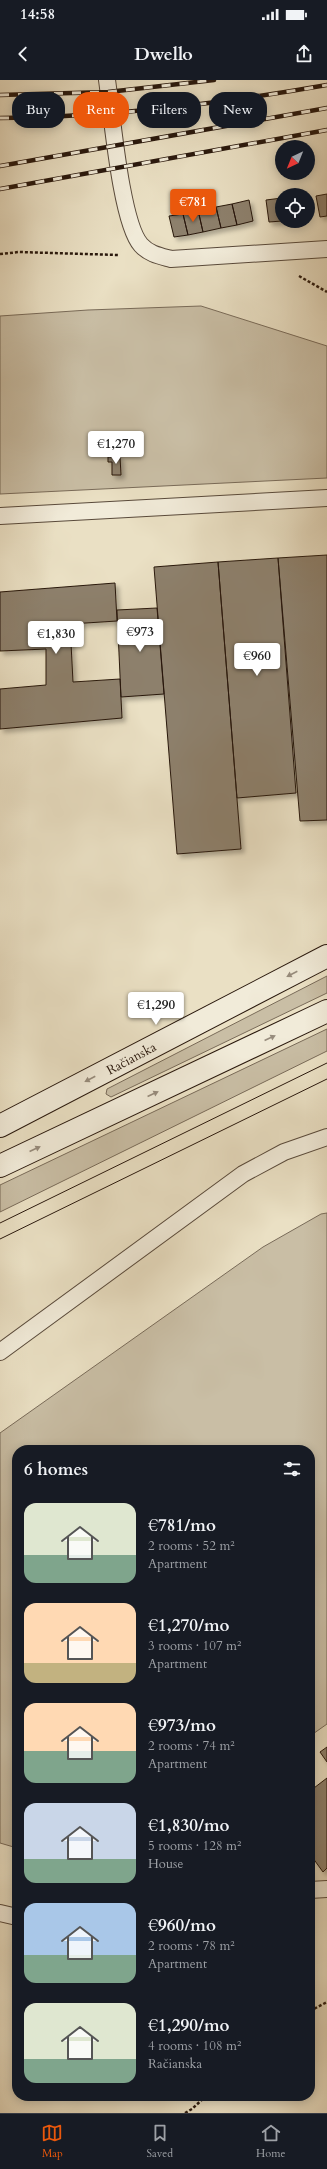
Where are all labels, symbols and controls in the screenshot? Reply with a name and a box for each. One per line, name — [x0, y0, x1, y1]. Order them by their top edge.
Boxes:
text: 14:58 — [20, 4, 55, 24]
text: Dwello — [134, 42, 193, 67]
icon: back — [12, 43, 34, 65]
icon: share — [293, 43, 315, 65]
chip: Buy — [12, 92, 65, 128]
chip: Rent — [73, 92, 129, 128]
chip: Filters — [137, 92, 201, 128]
chip: New — [209, 92, 267, 128]
north arrow — [275, 140, 315, 180]
map controls — [275, 140, 315, 228]
button: locate — [275, 188, 315, 228]
pin: €781 — [169, 189, 217, 223]
text: €781 — [179, 193, 207, 211]
pin: €1,270 — [83, 431, 149, 465]
text: €1,270 — [97, 435, 135, 453]
pin: €973 — [116, 619, 164, 653]
pin: €1,830 — [23, 621, 89, 655]
text: €973 — [126, 623, 154, 641]
text: €1,830 — [37, 625, 75, 643]
pin: €960 — [233, 643, 281, 677]
text: €960 — [243, 647, 271, 665]
one-way arrow — [287, 971, 298, 978]
pin: €1,290 — [123, 992, 189, 1026]
text: €1,290 — [137, 996, 175, 1014]
one-way arrow — [265, 1035, 276, 1041]
street label: Račianska — [103, 1038, 160, 1080]
one-way arrow — [84, 1076, 96, 1083]
one-way arrow — [147, 1091, 159, 1097]
one-way arrow — [30, 1146, 41, 1152]
text: 6 homes — [24, 1458, 88, 1481]
icon: filters — [281, 1458, 303, 1480]
text: €781/mo — [148, 1514, 216, 1537]
icon: home — [56, 1519, 104, 1567]
text: 2 rooms · 52 m² — [148, 1537, 235, 1555]
text: Apartment — [148, 1555, 207, 1573]
text: €1,270/mo — [148, 1614, 230, 1637]
icon: home — [56, 1619, 104, 1667]
text: 3 rooms · 107 m² — [148, 1637, 241, 1655]
text: Apartment — [148, 1655, 207, 1673]
text: €973/mo — [148, 1714, 216, 1737]
icon: home — [56, 1719, 104, 1767]
text: 2 rooms · 74 m² — [148, 1737, 235, 1755]
text: Apartment — [148, 1755, 207, 1773]
text: €1,830/mo — [148, 1814, 230, 1837]
icon: home — [56, 1819, 104, 1867]
text: 5 rooms · 128 m² — [148, 1837, 241, 1855]
text: House — [148, 1855, 183, 1873]
text: €960/mo — [148, 1914, 216, 1937]
icon: home — [56, 1919, 104, 1967]
text: 2 rooms · 78 m² — [148, 1937, 235, 1955]
text: Apartment — [148, 1955, 207, 1973]
text: €1,290/mo — [148, 2014, 230, 2037]
icon: home — [56, 2019, 104, 2067]
text: 4 rooms · 108 m² — [148, 2037, 241, 2055]
text: Račianska — [148, 2055, 202, 2073]
tab: Map — [41, 2122, 63, 2161]
tab: Saved — [146, 2122, 173, 2161]
tab: Home — [256, 2122, 286, 2161]

